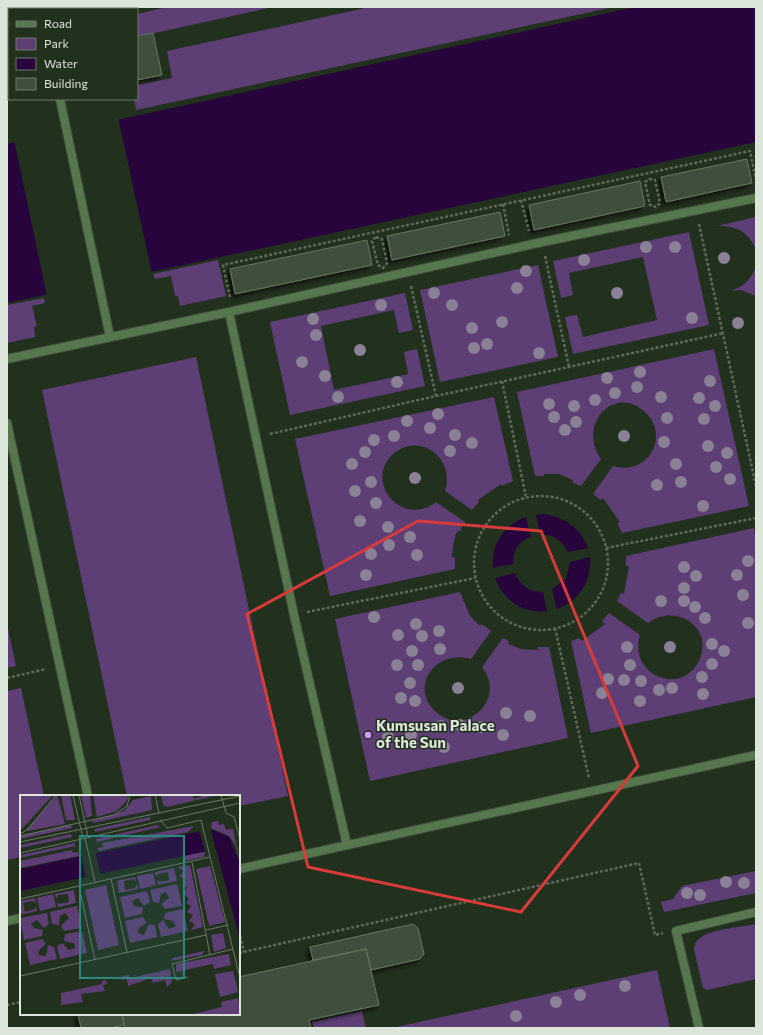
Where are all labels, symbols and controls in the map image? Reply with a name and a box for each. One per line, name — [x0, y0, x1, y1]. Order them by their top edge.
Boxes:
legend — [8, 8, 138, 100]
text: Road — [44, 16, 72, 30]
text: Park — [44, 36, 70, 50]
text: Water — [44, 56, 78, 70]
text: Building — [44, 76, 88, 90]
place label: Kumsusan Palace of the Sun — [376, 716, 495, 751]
marker: Kumsusan Palace of the Sun — [363, 730, 373, 740]
inset map — [20, 795, 240, 1015]

